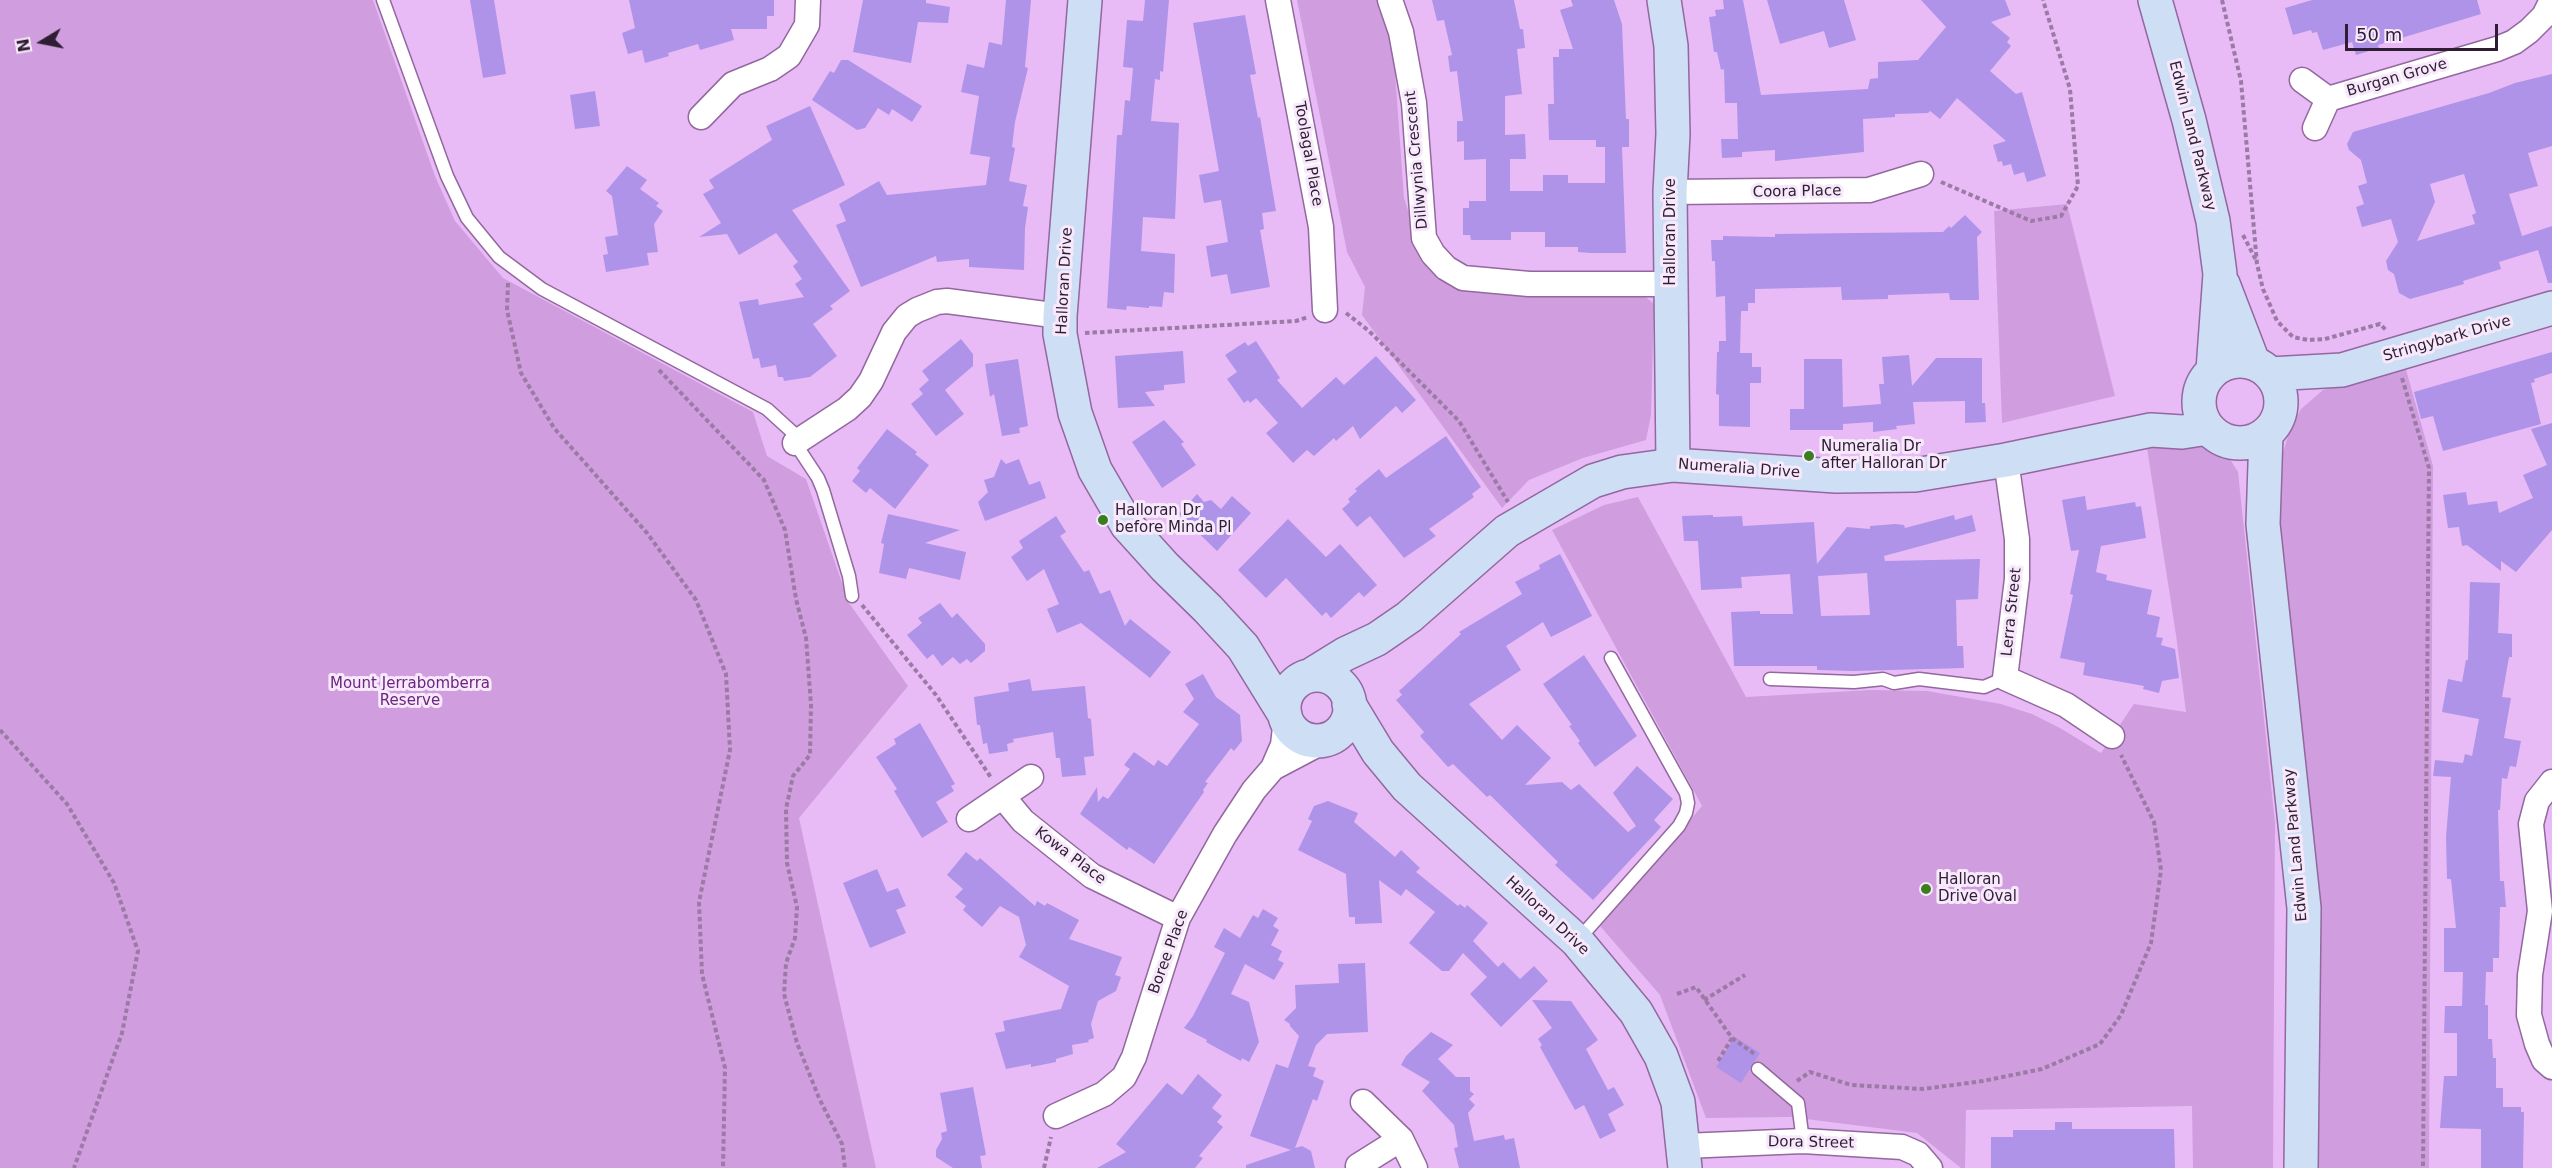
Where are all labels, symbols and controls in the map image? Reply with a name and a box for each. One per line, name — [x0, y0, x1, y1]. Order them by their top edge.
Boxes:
north arrow — [12, 12, 72, 72]
scale bar — [2348, 12, 2501, 50]
text: 50 m — [2356, 24, 2402, 45]
text: N — [13, 37, 34, 53]
street label: Burgan Grove — [2345, 55, 2449, 101]
street label: Edwin Land Parkway — [2165, 59, 2219, 213]
street label: Dillwynia Crescent — [1402, 90, 1432, 230]
street label: Toolagal Place — [1290, 100, 1326, 208]
street label: Halloran Drive — [1662, 178, 1680, 286]
street label: Coora Place — [1752, 182, 1842, 202]
street label: Halloran Drive — [1053, 227, 1077, 335]
street label: Stringybark Drive — [2381, 312, 2513, 366]
place label: Numeralia Dr after Halloran Dr — [1821, 438, 1947, 473]
marker: Numeralia Dr after Halloran Dr — [1802, 449, 1816, 463]
street label: Numeralia Drive — [1677, 456, 1801, 482]
place label: Halloran Dr before Minda Pl — [1115, 502, 1231, 537]
marker: Halloran Dr before Minda Pl — [1096, 513, 1110, 527]
street label: Lerra Street — [1998, 567, 2026, 657]
park label: Mount Jerrabomberra Reserve — [330, 675, 490, 710]
street label: Edwin Land Parkway — [2280, 768, 2312, 922]
street label: Kowa Place — [1031, 823, 1109, 889]
place label: Halloran Drive Oval — [1938, 871, 2017, 906]
street label: Halloran Drive — [1502, 873, 1592, 959]
marker: Halloran Drive Oval — [1919, 882, 1933, 896]
street label: Boree Place — [1145, 907, 1193, 997]
street label: Dora Street — [1768, 1133, 1854, 1153]

